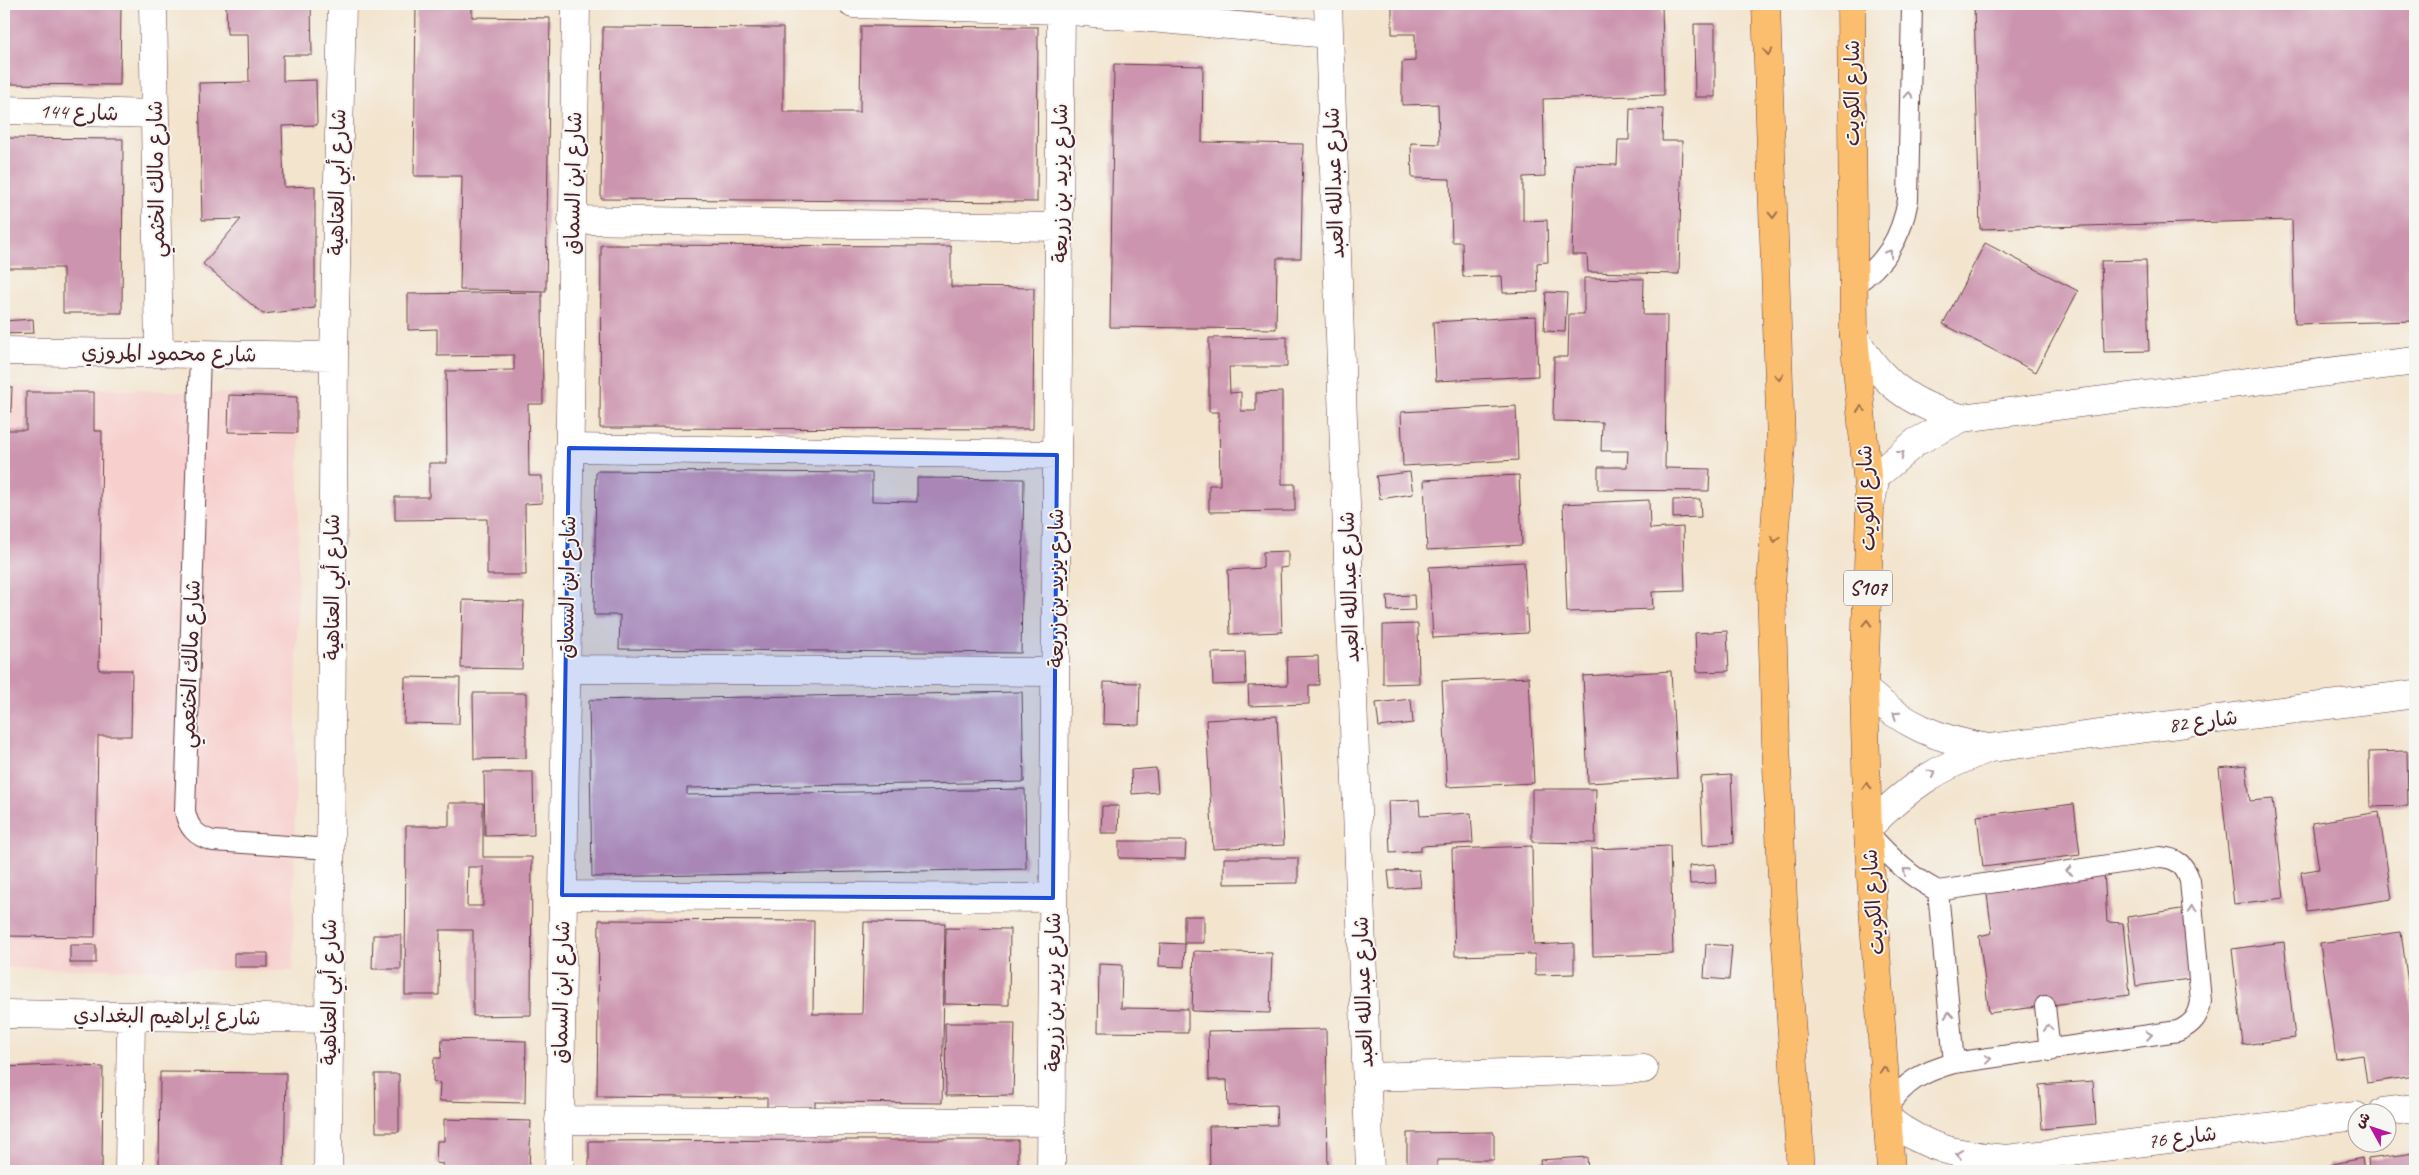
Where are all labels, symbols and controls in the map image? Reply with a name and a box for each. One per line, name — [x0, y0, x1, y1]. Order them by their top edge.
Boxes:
street label: شارع الكويت — [1839, 40, 1867, 146]
one-way arrow — [1762, 49, 1773, 57]
one-way arrow — [1904, 91, 1915, 99]
street label: شارع 144 — [39, 98, 119, 128]
street label: شارع مالك الخثمي — [142, 100, 176, 258]
street label: شارع يزيد بن زريعة — [1047, 103, 1075, 263]
street label: شارع عبدالله العبد — [1318, 107, 1352, 259]
street label: شارع أبي العتاهية — [323, 108, 357, 256]
street label: شارع ابن السماق — [559, 111, 589, 255]
one-way arrow — [1768, 211, 1779, 219]
one-way arrow — [1882, 250, 1892, 259]
street label: شارع محمود المروزي — [81, 338, 257, 370]
one-way arrow — [1774, 374, 1784, 382]
one-way arrow — [1856, 405, 1867, 413]
street label: شارع الكويت — [1851, 444, 1883, 552]
one-way arrow — [1895, 451, 1904, 459]
street label: شارع يزيد بن زريعة — [1043, 508, 1071, 668]
street label: شارع عبدالله العبد — [1333, 511, 1367, 663]
street label: شارع أبي العتاهية — [319, 514, 351, 660]
street label: شارع ابن السماق — [553, 515, 583, 659]
one-way arrow — [1769, 536, 1780, 544]
road number: S107 — [1844, 570, 1892, 606]
street label: شارع مالك الخثعمي — [174, 579, 212, 749]
one-way arrow — [1861, 619, 1872, 627]
street label: شارع 82 — [2167, 704, 2239, 740]
one-way arrow — [1892, 712, 1901, 721]
one-way arrow — [1927, 770, 1936, 780]
one-way arrow — [1862, 782, 1873, 790]
street label: شارع الكويت — [1856, 848, 1892, 956]
one-way arrow — [2065, 865, 2073, 876]
one-way arrow — [1903, 868, 1912, 876]
one-way arrow — [2187, 904, 2198, 912]
street label: شارع يزيد بن زريعة — [1040, 912, 1068, 1072]
street label: شارع عبدالله العبد — [1347, 916, 1381, 1068]
street label: شارع أبي العتاهية — [316, 919, 348, 1065]
street label: شارع ابن السماق — [547, 920, 577, 1064]
street label: شارع إبراهيم البغدادي — [73, 1001, 261, 1034]
one-way arrow — [1944, 1010, 1955, 1018]
one-way arrow — [2043, 1024, 2054, 1032]
one-way arrow — [2145, 1031, 2154, 1041]
one-way arrow — [1985, 1054, 1993, 1065]
one-way arrow — [1879, 1066, 1890, 1074]
north arrow — [2346, 1102, 2396, 1152]
text: ش — [2351, 1109, 2374, 1131]
street label: شارع 76 — [2146, 1120, 2218, 1156]
one-way arrow — [1954, 1149, 1962, 1160]

